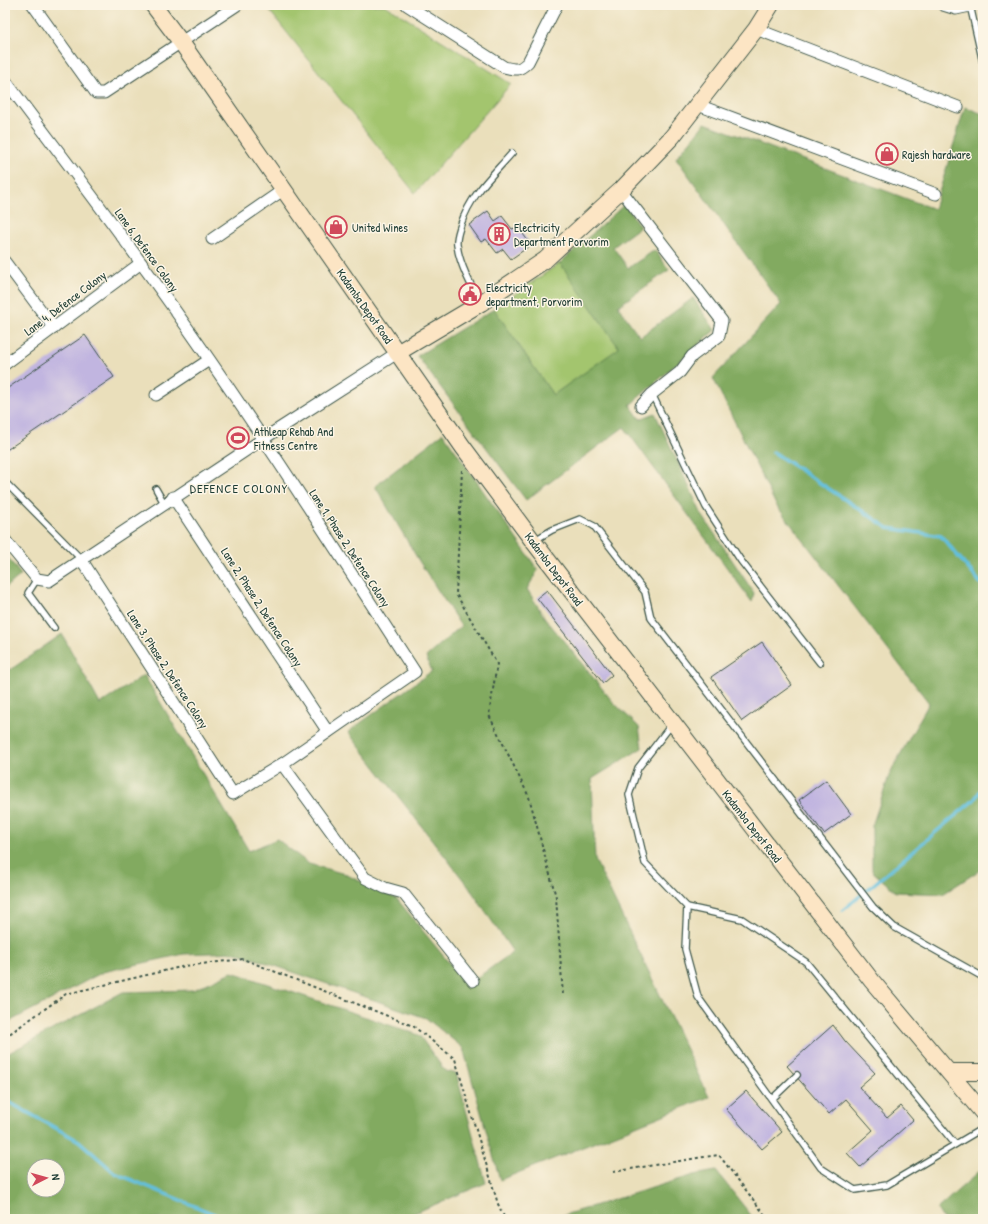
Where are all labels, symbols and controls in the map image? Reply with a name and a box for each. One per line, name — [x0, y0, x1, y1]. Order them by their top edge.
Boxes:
shop icon: Rajesh hardware — [874, 141, 900, 167]
place label: Rajesh hardware — [902, 146, 971, 163]
street label: Lane 6, Defence Colony — [111, 205, 183, 295]
shop icon: United Wines — [323, 214, 349, 240]
place label: United Wines — [352, 219, 408, 236]
place label: Electricity Department Porvorim — [514, 219, 609, 250]
building icon: Electricity Department Porvorim — [486, 221, 512, 247]
street label: Kadamba Depot Road — [333, 265, 397, 347]
street label: Lane 4, Defence Colony — [20, 266, 110, 340]
place label: Electricity department, Porvorim — [486, 279, 582, 310]
public building icon: Electricity department, Porvorim — [457, 281, 483, 307]
place label: Athleap Rehab And Fitness Centre — [253, 423, 334, 454]
sports icon: Athleap Rehab And Fitness Centre — [225, 425, 251, 451]
district label: DEFENCE COLONY — [190, 479, 288, 497]
street label: Lane 1, Phase 2, Defence Colony — [305, 486, 395, 610]
street label: Kadamba Depot Road — [521, 529, 587, 609]
street label: Lane 2, Phase 2, Defence Colony — [217, 544, 307, 670]
street label: Lane 3, Phase 2, Defence Colony — [123, 606, 213, 732]
street label: Kadamba Depot Road — [718, 786, 786, 866]
north arrow — [26, 1158, 66, 1198]
text: N — [49, 1173, 63, 1181]

